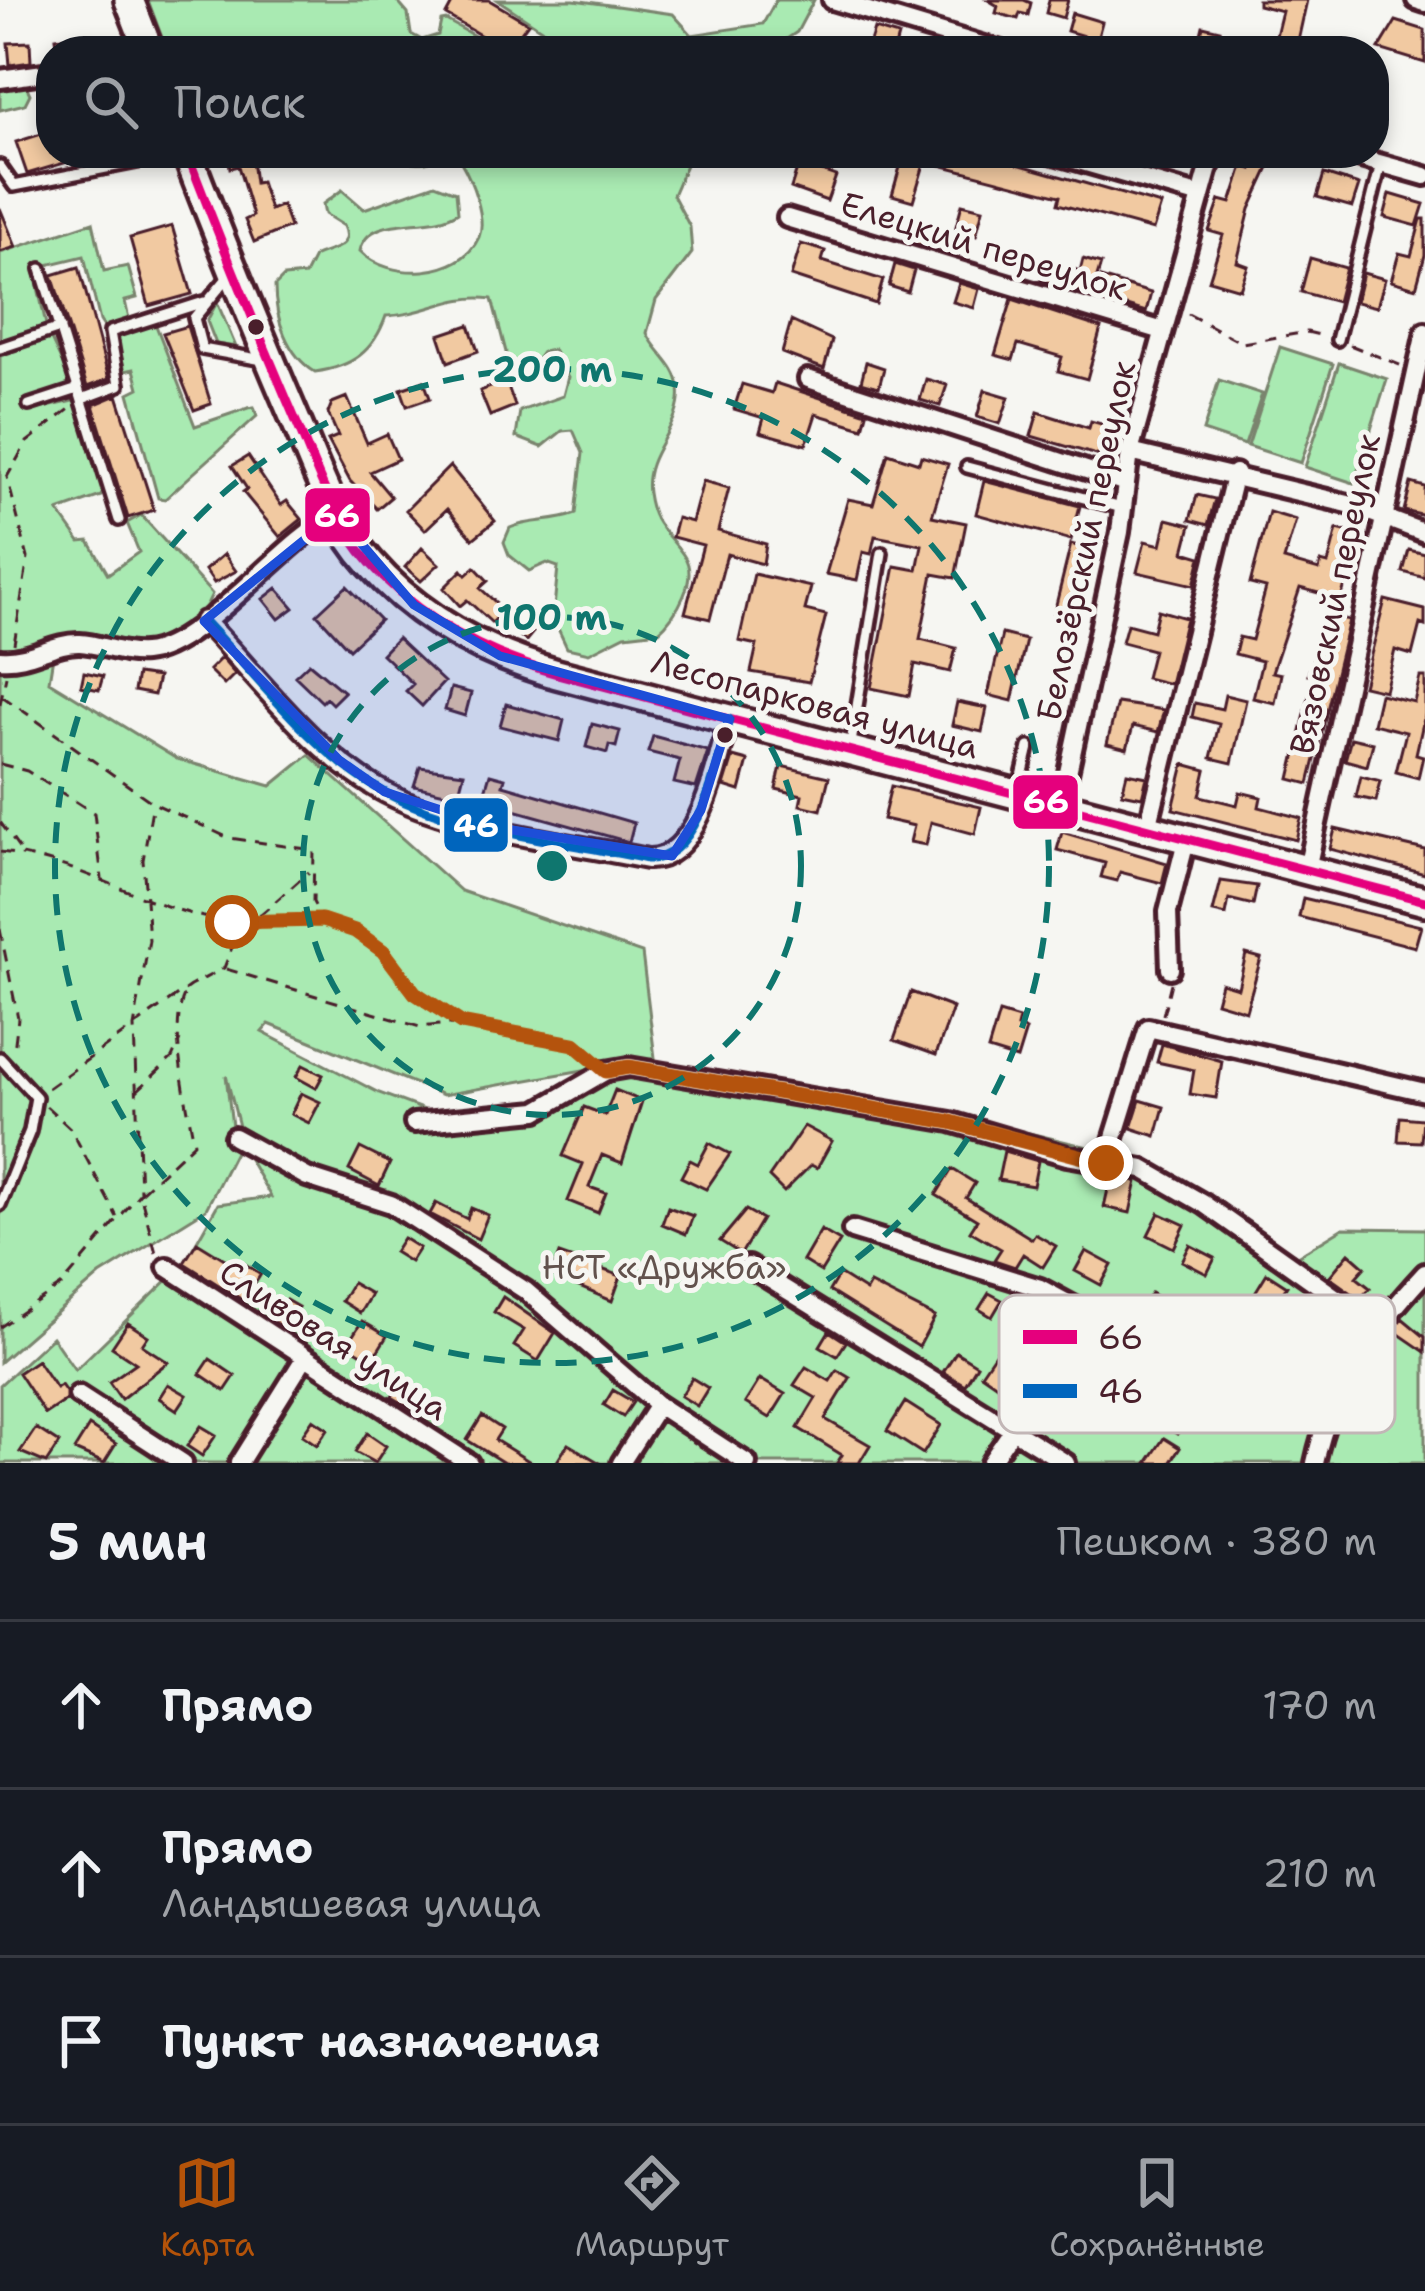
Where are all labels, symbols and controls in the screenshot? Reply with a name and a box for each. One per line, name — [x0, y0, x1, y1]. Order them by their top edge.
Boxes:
search box — [36, 36, 1389, 168]
icon: search — [78, 69, 144, 135]
text: Поиск — [174, 72, 305, 132]
street label: Елецкий переулок — [835, 181, 1133, 311]
unlabelled marker — [245, 316, 267, 338]
text: 200 m — [492, 345, 612, 394]
street label: Белозёрский переулок — [1026, 357, 1146, 725]
street label: Вязовский переулок — [1279, 430, 1391, 758]
line badge: 66 — [303, 486, 372, 544]
text: 66 — [314, 493, 360, 538]
text: 100 m — [497, 593, 608, 642]
street label: Лесопарковая улица — [646, 639, 984, 769]
unlabelled marker — [714, 724, 736, 746]
line badge: 66 — [1011, 773, 1080, 831]
text: 66 — [1023, 779, 1069, 824]
line badge: 46 — [442, 796, 510, 854]
text: 46 — [453, 803, 499, 848]
centre of rings — [531, 845, 573, 887]
route start — [205, 895, 259, 949]
route end — [1079, 1136, 1133, 1190]
park label: НСТ «Дружба» — [542, 1245, 786, 1290]
street label: Сливовая улица — [211, 1249, 457, 1431]
legend — [999, 1295, 1395, 1433]
text: 66 — [1098, 1315, 1143, 1360]
text: 46 — [1098, 1369, 1144, 1414]
text: 5 мин — [48, 1507, 208, 1575]
text: Пешком · 380 m — [1057, 1515, 1377, 1567]
icon: ahead — [48, 1672, 114, 1738]
text: Прямо — [162, 1675, 313, 1735]
text: 170 m — [1262, 1679, 1377, 1731]
text: Прямо — [162, 1817, 313, 1877]
icon: ahead — [48, 1840, 114, 1906]
text: 210 m — [1262, 1847, 1377, 1899]
text: Ландышевая улица — [162, 1877, 541, 1929]
icon: arrive — [48, 2008, 114, 2074]
text: Пункт назначения — [162, 2011, 601, 2071]
tab: Карта — [160, 2150, 255, 2267]
tab: Маршрут — [575, 2150, 729, 2267]
tab: Сохранённые — [1049, 2150, 1265, 2267]

